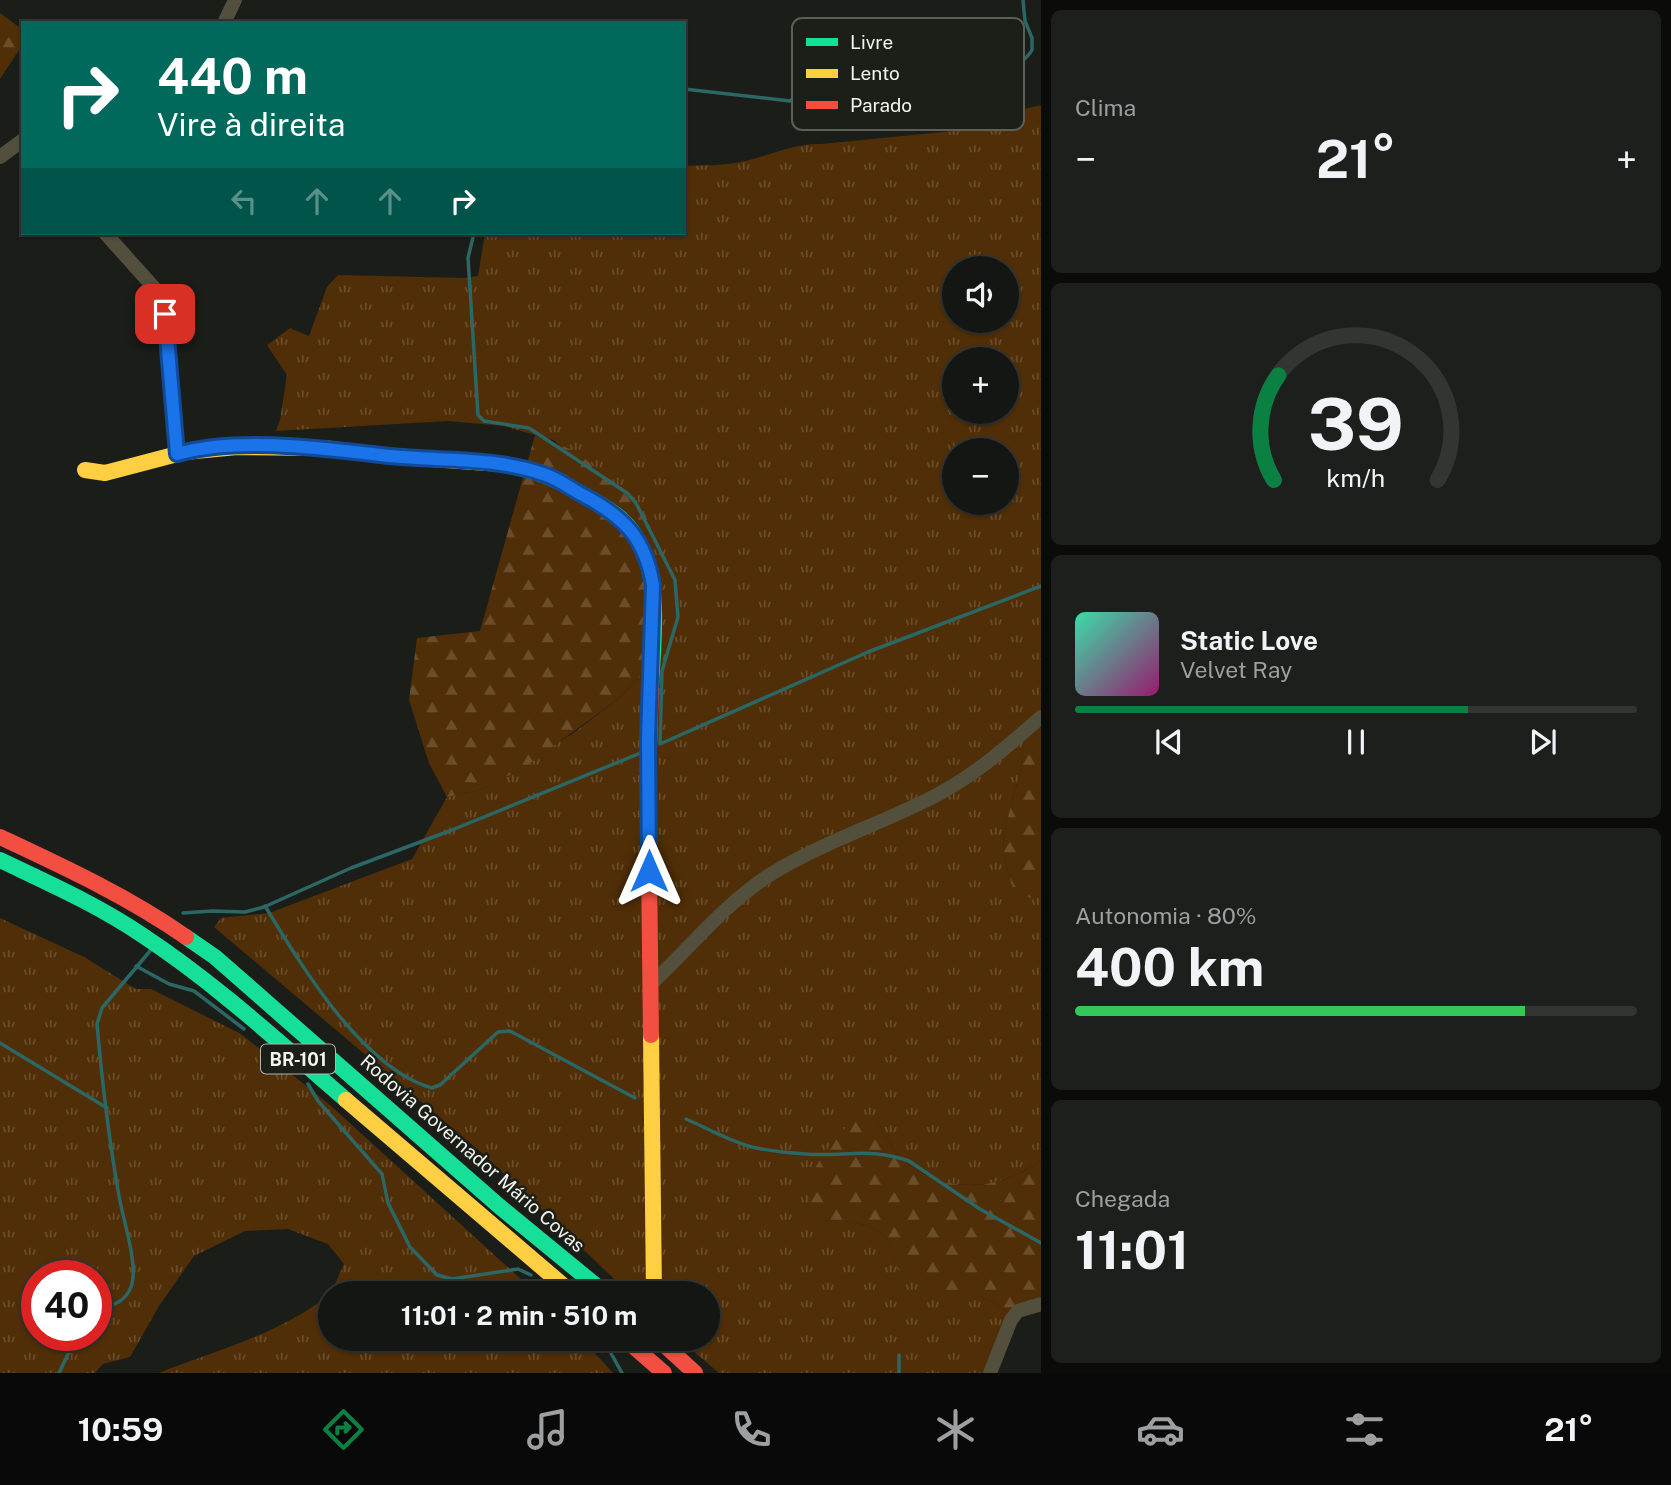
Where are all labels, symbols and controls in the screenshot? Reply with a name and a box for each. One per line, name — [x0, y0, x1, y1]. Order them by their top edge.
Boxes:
legend — [792, 18, 1024, 130]
text: Livre — [850, 31, 893, 53]
text: 440 m — [157, 47, 308, 105]
icon: right — [42, 49, 133, 140]
text: Lento — [850, 62, 900, 84]
text: Parado — [850, 94, 912, 116]
text: Clima — [1075, 94, 1136, 121]
text: Vire à direita — [157, 106, 345, 143]
text: 21° — [1316, 129, 1396, 190]
text: − — [1075, 137, 1096, 182]
text: + — [1616, 137, 1637, 182]
icon: left — [225, 182, 263, 220]
icon: ahead — [298, 182, 336, 220]
icon: ahead — [371, 182, 409, 220]
icon: right — [444, 182, 482, 220]
map controls — [942, 256, 1019, 515]
button: sound — [942, 256, 1019, 333]
pin — [135, 284, 195, 344]
icon: arrive — [146, 295, 184, 333]
button: + — [942, 347, 1019, 424]
text: 39 — [1308, 381, 1404, 466]
button: − — [942, 438, 1019, 515]
text: km/h — [1327, 463, 1385, 493]
text: Static Love — [1180, 625, 1318, 656]
text: Velvet Ray — [1180, 656, 1292, 683]
icon: previous — [1150, 723, 1188, 761]
icon: pause — [1337, 723, 1375, 761]
icon: next — [1524, 723, 1562, 761]
position arrow — [612, 834, 686, 908]
text: Autonomia · 80% — [1075, 902, 1257, 929]
text: 400 km — [1075, 937, 1264, 998]
road number: BR-101 — [261, 1044, 335, 1074]
street label: Rodovia Governador Mário Covas — [356, 1050, 590, 1256]
text: Chegada — [1075, 1185, 1170, 1212]
text: 11:01 — [1075, 1220, 1189, 1281]
speed limit sign: 40 — [21, 1260, 112, 1351]
text: 11:01 · 2 min · 510 m — [401, 1300, 637, 1331]
icon: directions — [319, 1405, 368, 1454]
icon: music — [523, 1405, 572, 1454]
icon: phone — [727, 1405, 776, 1454]
icon: climate — [931, 1405, 980, 1454]
icon: car — [1136, 1405, 1185, 1454]
icon: filters — [1340, 1405, 1389, 1454]
text: 10:59 — [78, 1411, 163, 1448]
text: 21° — [1544, 1411, 1593, 1448]

